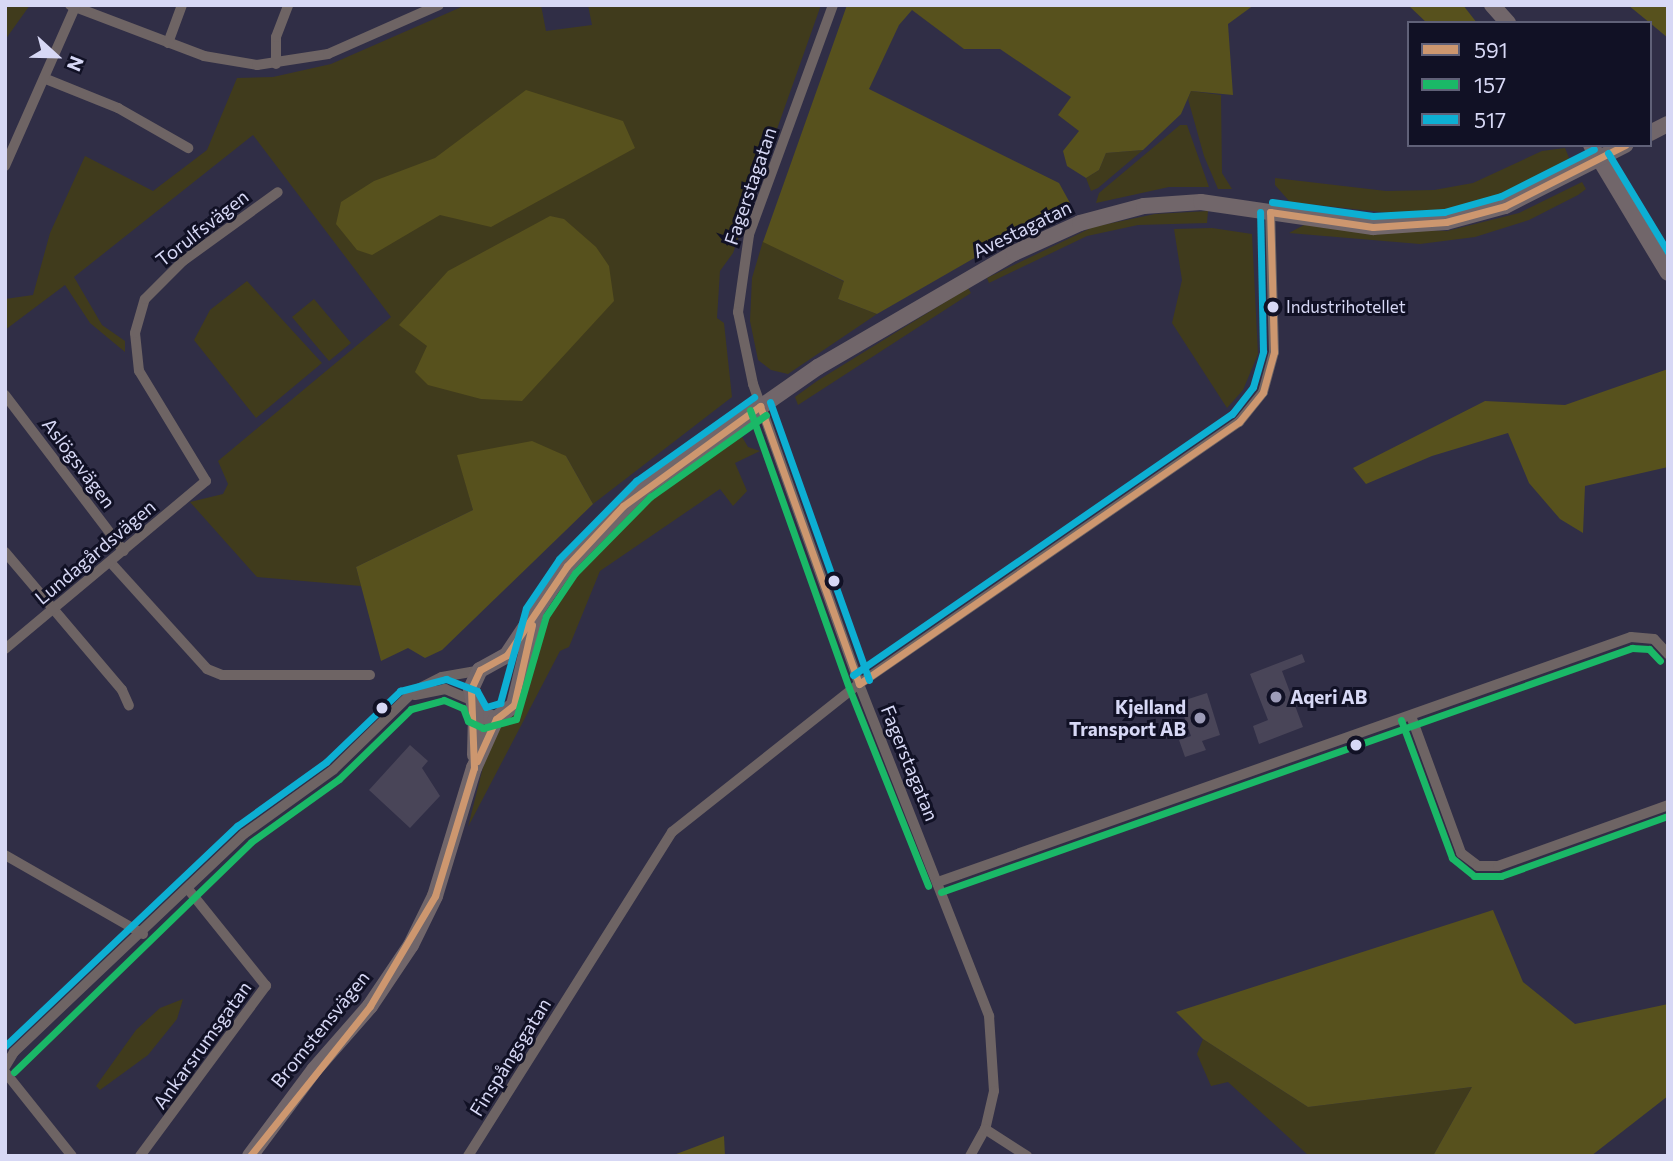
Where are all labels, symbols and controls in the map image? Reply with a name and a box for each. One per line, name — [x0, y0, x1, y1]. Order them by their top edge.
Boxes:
north arrow — [21, 21, 91, 91]
legend — [1407, 21, 1652, 147]
text: 591 — [1474, 37, 1508, 62]
text: N — [63, 53, 89, 75]
text: 157 — [1474, 72, 1506, 97]
text: 517 — [1474, 107, 1506, 132]
street label: Fagerstagatan — [719, 124, 781, 248]
street label: Torulfsvägen — [151, 185, 253, 271]
street label: Avestagatan — [969, 195, 1075, 263]
place label: Industrihotellet — [1286, 297, 1406, 317]
marker: Industrihotellet — [1266, 300, 1280, 314]
street label: Aslögsvägen — [38, 413, 120, 513]
street label: Lundagårdsvägen — [30, 495, 160, 609]
unlabelled marker — [827, 574, 841, 588]
place label: Aqeri AB — [1290, 686, 1367, 708]
marker: Aqeri AB — [1268, 689, 1284, 705]
place label: Kjelland Transport AB — [1069, 696, 1186, 740]
unlabelled marker — [375, 701, 389, 715]
street label: Fagerstagatan — [876, 702, 944, 824]
marker: Kjelland Transport AB — [1192, 710, 1208, 726]
unlabelled marker — [1349, 738, 1363, 752]
street label: Bromstensvägen — [266, 966, 374, 1092]
street label: Ankarsrumsgatan — [148, 977, 256, 1113]
street label: Finspångsgatan — [465, 994, 555, 1120]

